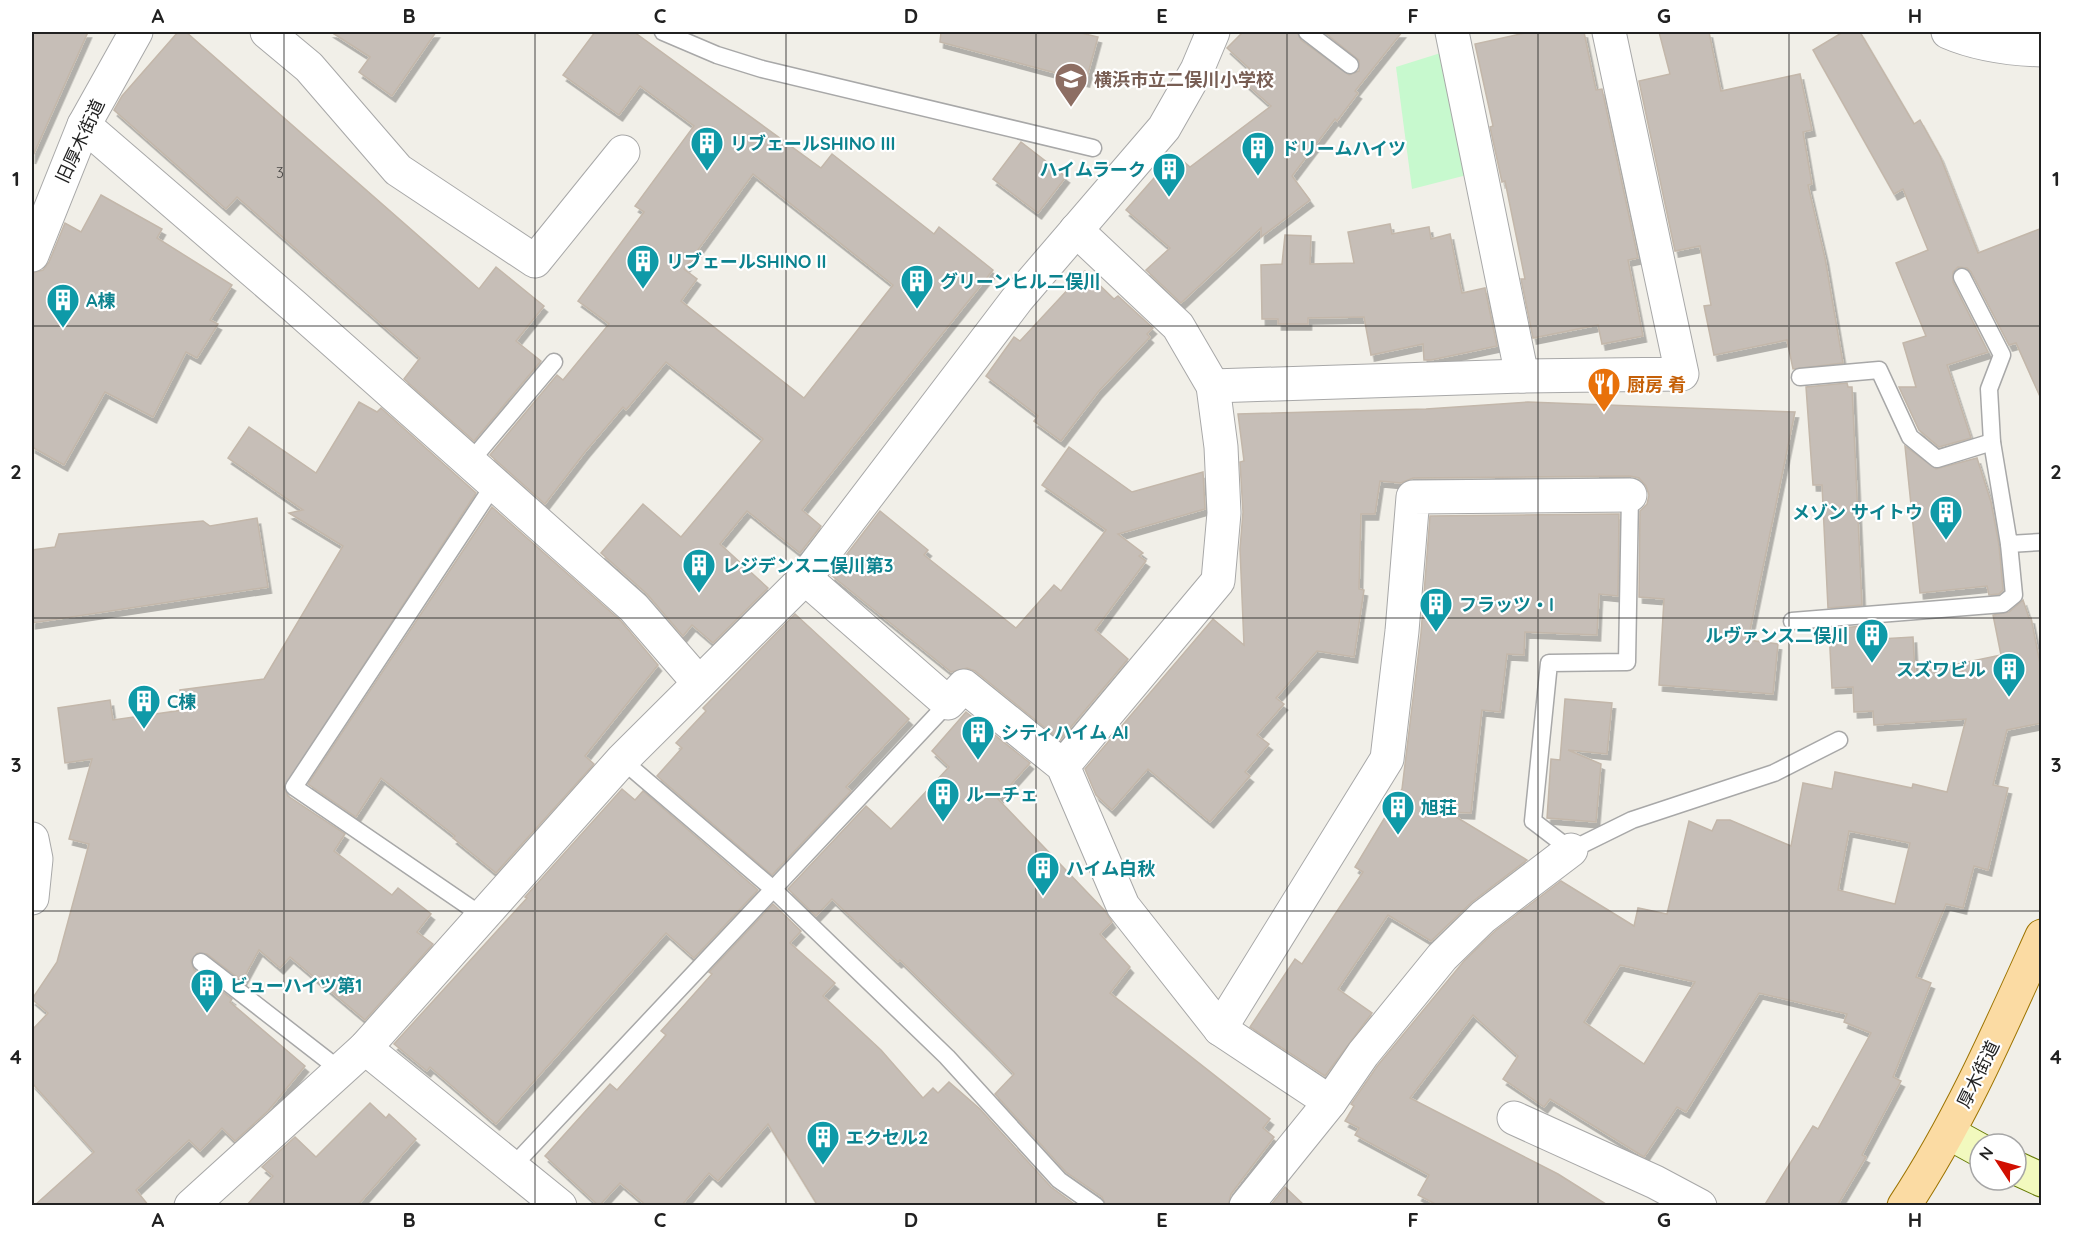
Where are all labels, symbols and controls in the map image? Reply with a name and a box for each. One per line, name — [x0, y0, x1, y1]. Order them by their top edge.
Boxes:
text: A — [152, 3, 165, 28]
text: B — [402, 3, 416, 28]
text: C — [654, 3, 667, 28]
text: D — [904, 3, 918, 28]
text: E — [1156, 3, 1168, 28]
text: F — [1407, 3, 1419, 28]
text: G — [1657, 3, 1671, 28]
text: H — [1908, 3, 1922, 28]
school or university icon: 横浜市立二俣川小学校 — [1053, 61, 1089, 108]
place label: 横浜市立二俣川小学校 — [1094, 68, 1274, 91]
street label: 旧厚木街道 — [51, 95, 109, 187]
building icon: リブェールSHINO III — [689, 125, 725, 172]
building icon: ドリームハイツ — [1240, 130, 1276, 177]
place label: リブェールSHINO III — [730, 132, 895, 155]
place label: ドリームハイツ — [1281, 137, 1406, 160]
building icon: ハイムラーク — [1151, 151, 1187, 198]
place label: ハイムラーク — [1040, 158, 1146, 181]
house number: 3 — [276, 163, 284, 182]
text: 1 — [12, 166, 20, 191]
text: 1 — [2052, 166, 2060, 191]
building icon: リブェールSHINO II — [625, 243, 661, 290]
place label: リブェールSHINO II — [666, 250, 826, 273]
building icon: グリーンヒル二俣川 — [899, 263, 935, 310]
place label: グリーンヒル二俣川 — [940, 270, 1101, 293]
building icon: A棟 — [45, 282, 81, 329]
place label: A棟 — [86, 289, 116, 312]
restaurant icon: 厨房 肴 — [1586, 366, 1622, 413]
place label: 厨房 肴 — [1627, 373, 1686, 396]
text: 2 — [10, 459, 22, 484]
text: 2 — [2050, 459, 2062, 484]
building icon: メゾン サイトウ — [1928, 494, 1964, 541]
place label: メゾン サイトウ — [1792, 501, 1923, 524]
building icon: レジデンス二俣川第3 — [681, 547, 717, 594]
place label: レジデンス二俣川第3 — [722, 554, 893, 577]
building icon: フラッツ・I — [1418, 586, 1454, 633]
place label: フラッツ・I — [1459, 593, 1554, 616]
building icon: ルヴァンス二俣川 — [1854, 617, 1890, 664]
place label: ルヴァンス二俣川 — [1705, 624, 1849, 647]
building icon: スズワビル — [1991, 651, 2027, 698]
place label: スズワビル — [1896, 658, 1986, 681]
building icon: C棟 — [126, 683, 162, 730]
place label: C棟 — [167, 690, 196, 713]
building icon: シティハイム AI — [960, 714, 996, 761]
place label: シティハイム AI — [1001, 721, 1129, 744]
text: 3 — [11, 752, 21, 777]
text: 3 — [2051, 752, 2061, 777]
building icon: ルーチェ — [925, 776, 961, 823]
place label: ルーチェ — [966, 783, 1038, 806]
building icon: 旭荘 — [1380, 789, 1416, 836]
place label: 旭荘 — [1421, 796, 1457, 819]
building icon: ハイム白秋 — [1025, 850, 1061, 897]
place label: ハイム白秋 — [1066, 857, 1155, 880]
building icon: ビューハイツ第1 — [189, 967, 225, 1014]
place label: ビューハイツ第1 — [230, 974, 362, 997]
street label: 厚木街道 — [1952, 1037, 2004, 1111]
text: 4 — [10, 1044, 22, 1069]
text: 4 — [2050, 1044, 2062, 1069]
building icon: エクセル2 — [805, 1119, 841, 1166]
place label: エクセル2 — [846, 1126, 928, 1149]
north arrow — [1968, 1132, 2028, 1192]
text: N — [1974, 1143, 1997, 1164]
text: A — [152, 1207, 165, 1232]
text: B — [402, 1207, 416, 1232]
text: C — [654, 1207, 667, 1232]
text: D — [904, 1207, 918, 1232]
text: E — [1156, 1207, 1168, 1232]
text: F — [1407, 1207, 1419, 1232]
text: G — [1657, 1207, 1671, 1232]
text: H — [1908, 1207, 1922, 1232]

